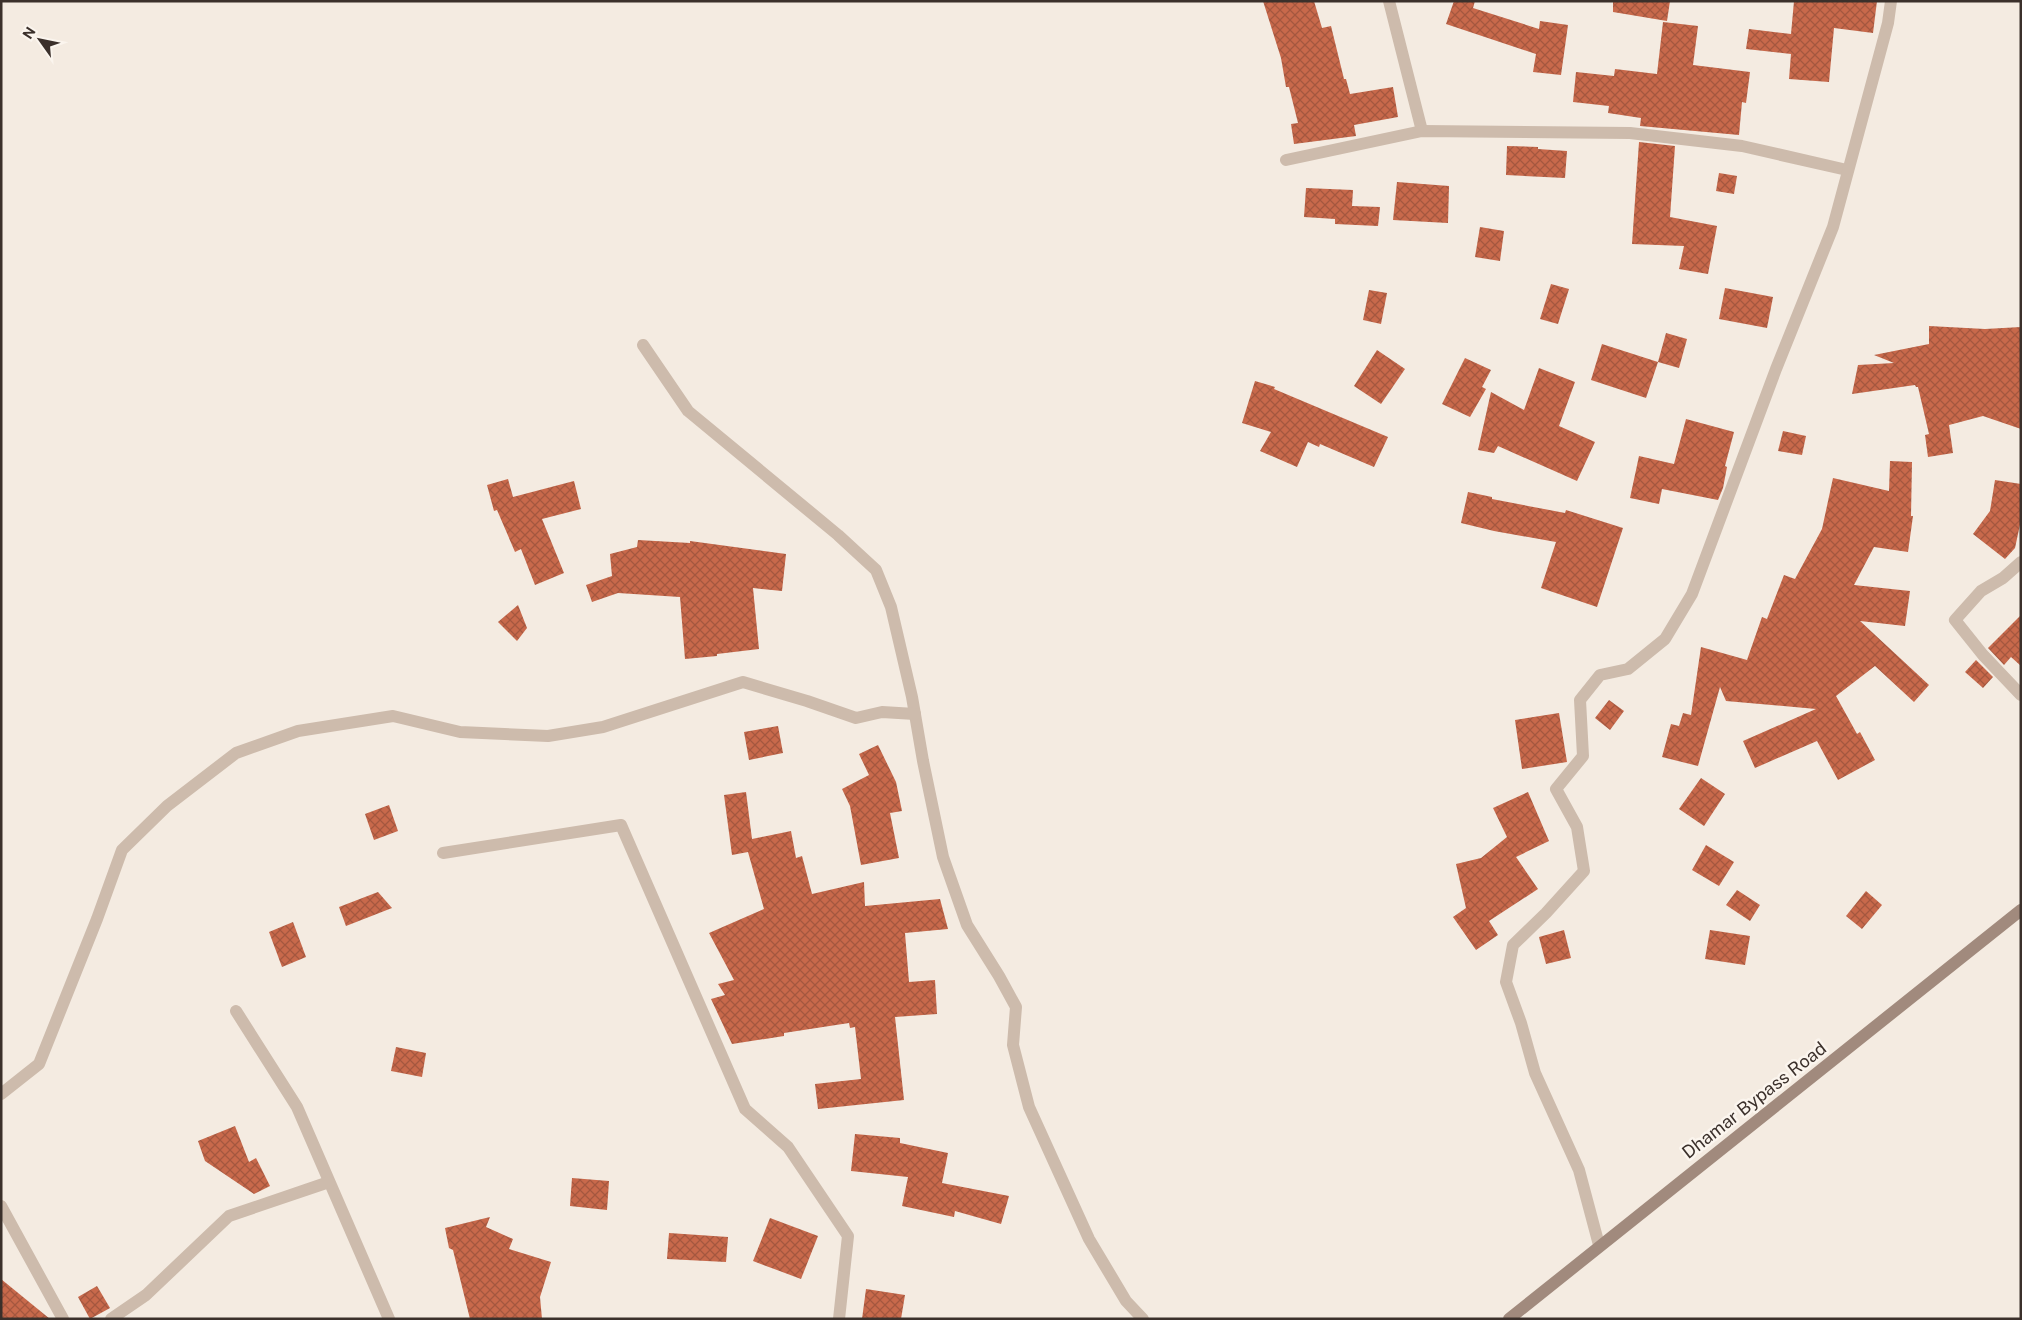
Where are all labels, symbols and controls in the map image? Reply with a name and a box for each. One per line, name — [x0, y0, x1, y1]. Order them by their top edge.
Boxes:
north arrow — [15, 15, 65, 65]
text: N — [19, 24, 39, 42]
street label: Dhamar Bypass Road — [1678, 1037, 1830, 1163]

